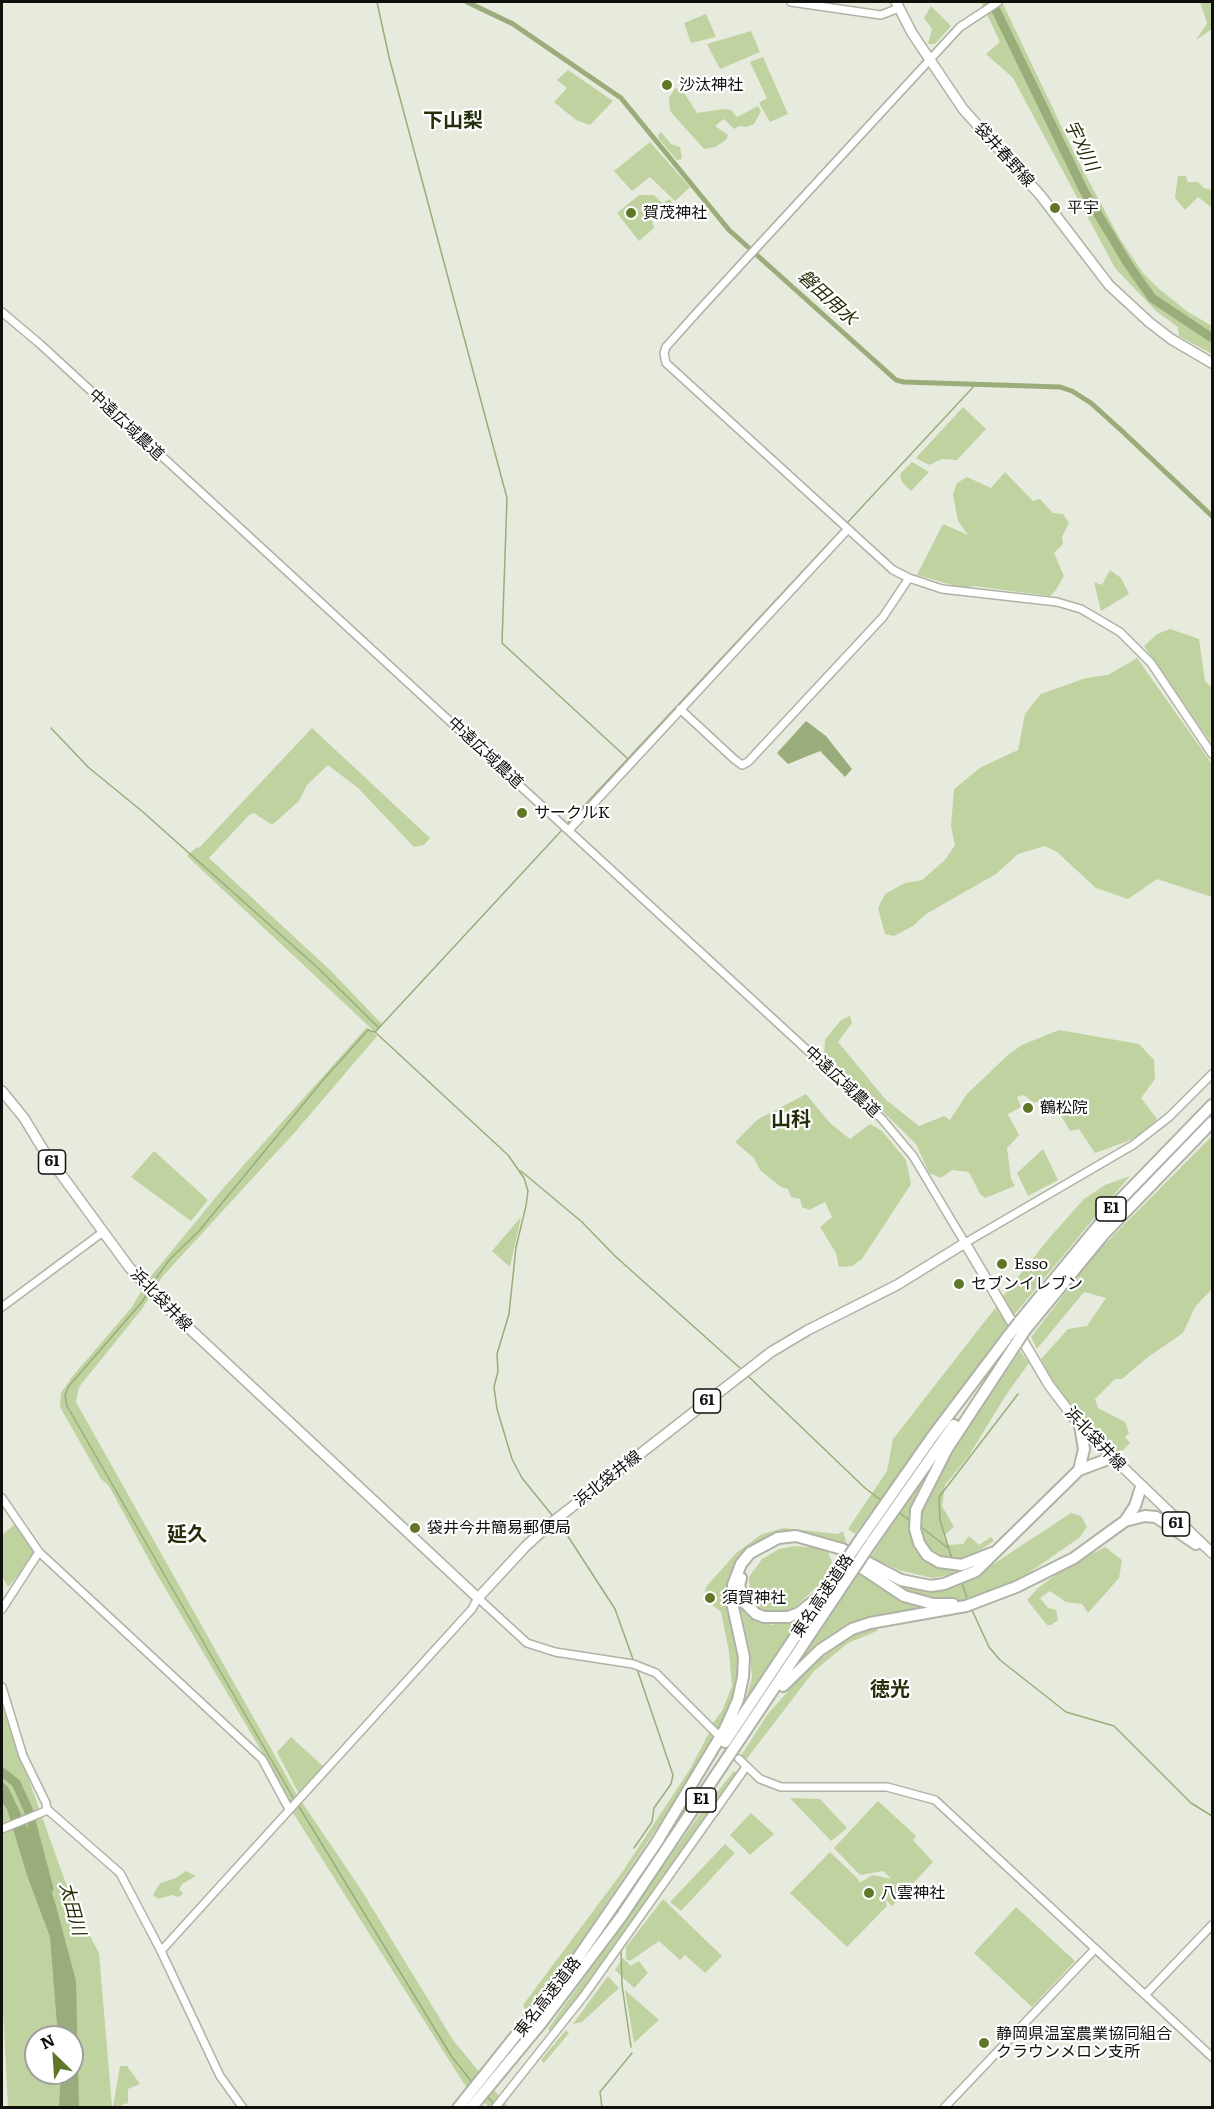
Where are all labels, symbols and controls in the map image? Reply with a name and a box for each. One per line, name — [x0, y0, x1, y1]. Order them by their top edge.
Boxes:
place label: 沙汰神社 — [679, 75, 743, 95]
marker: 沙汰神社 — [660, 78, 674, 92]
district label: 下山梨 — [423, 109, 483, 133]
water label: 宇刈川 — [1059, 117, 1103, 175]
street label: 袋井春野線 — [970, 119, 1038, 191]
place label: 平宇 — [1067, 198, 1099, 218]
marker: 平宇 — [1048, 201, 1062, 215]
place label: 賀茂神社 — [643, 203, 707, 223]
marker: 賀茂神社 — [624, 206, 638, 220]
water label: 磐田用水 — [793, 266, 861, 330]
street label: 中遠広域農道 — [84, 385, 168, 465]
street label: 中遠広域農道 — [443, 713, 527, 793]
place label: サークルK — [534, 803, 610, 823]
marker: サークルK — [515, 806, 529, 820]
street label: 中遠広域農道 — [800, 1042, 884, 1122]
place label: 鶴松院 — [1040, 1098, 1088, 1118]
marker: 鶴松院 — [1021, 1101, 1035, 1115]
district label: 山科 — [771, 1108, 811, 1132]
road number: 61 — [38, 1150, 66, 1174]
road number: E1 — [1096, 1197, 1126, 1221]
place label: Esso — [1014, 1254, 1048, 1274]
marker: Esso — [995, 1257, 1009, 1271]
street label: 浜北袋井線 — [126, 1265, 196, 1335]
place label: セブンイレブン — [971, 1274, 1083, 1294]
marker: セブンイレブン — [952, 1277, 966, 1291]
road number: 61 — [694, 1389, 720, 1413]
street label: 浜北袋井線 — [1061, 1403, 1129, 1475]
street label: 浜北袋井線 — [571, 1447, 645, 1511]
road number: 61 — [1162, 1512, 1190, 1536]
place label: 袋井今井簡易郵便局 — [427, 1518, 571, 1538]
marker: 袋井今井簡易郵便局 — [408, 1521, 422, 1535]
district label: 延久 — [167, 1523, 207, 1547]
street label: 東名高速道路 — [788, 1551, 858, 1641]
place label: 須賀神社 — [722, 1588, 786, 1608]
marker: 須賀神社 — [703, 1591, 717, 1605]
district label: 徳光 — [870, 1678, 910, 1702]
road number: E1 — [686, 1788, 716, 1812]
water label: 太田川 — [55, 1880, 89, 1938]
place label: 八雲神社 — [881, 1883, 945, 1903]
marker: 八雲神社 — [862, 1886, 876, 1900]
street label: 東名高速道路 — [511, 1953, 585, 2041]
place label: 静岡県温室農業協同組合 クラウンメロン支所 — [996, 2024, 1172, 2062]
north arrow — [24, 2025, 84, 2085]
text: N — [36, 2027, 58, 2054]
marker: 静岡県温室農業協同組合 クラウンメロン支所 — [977, 2036, 991, 2050]

